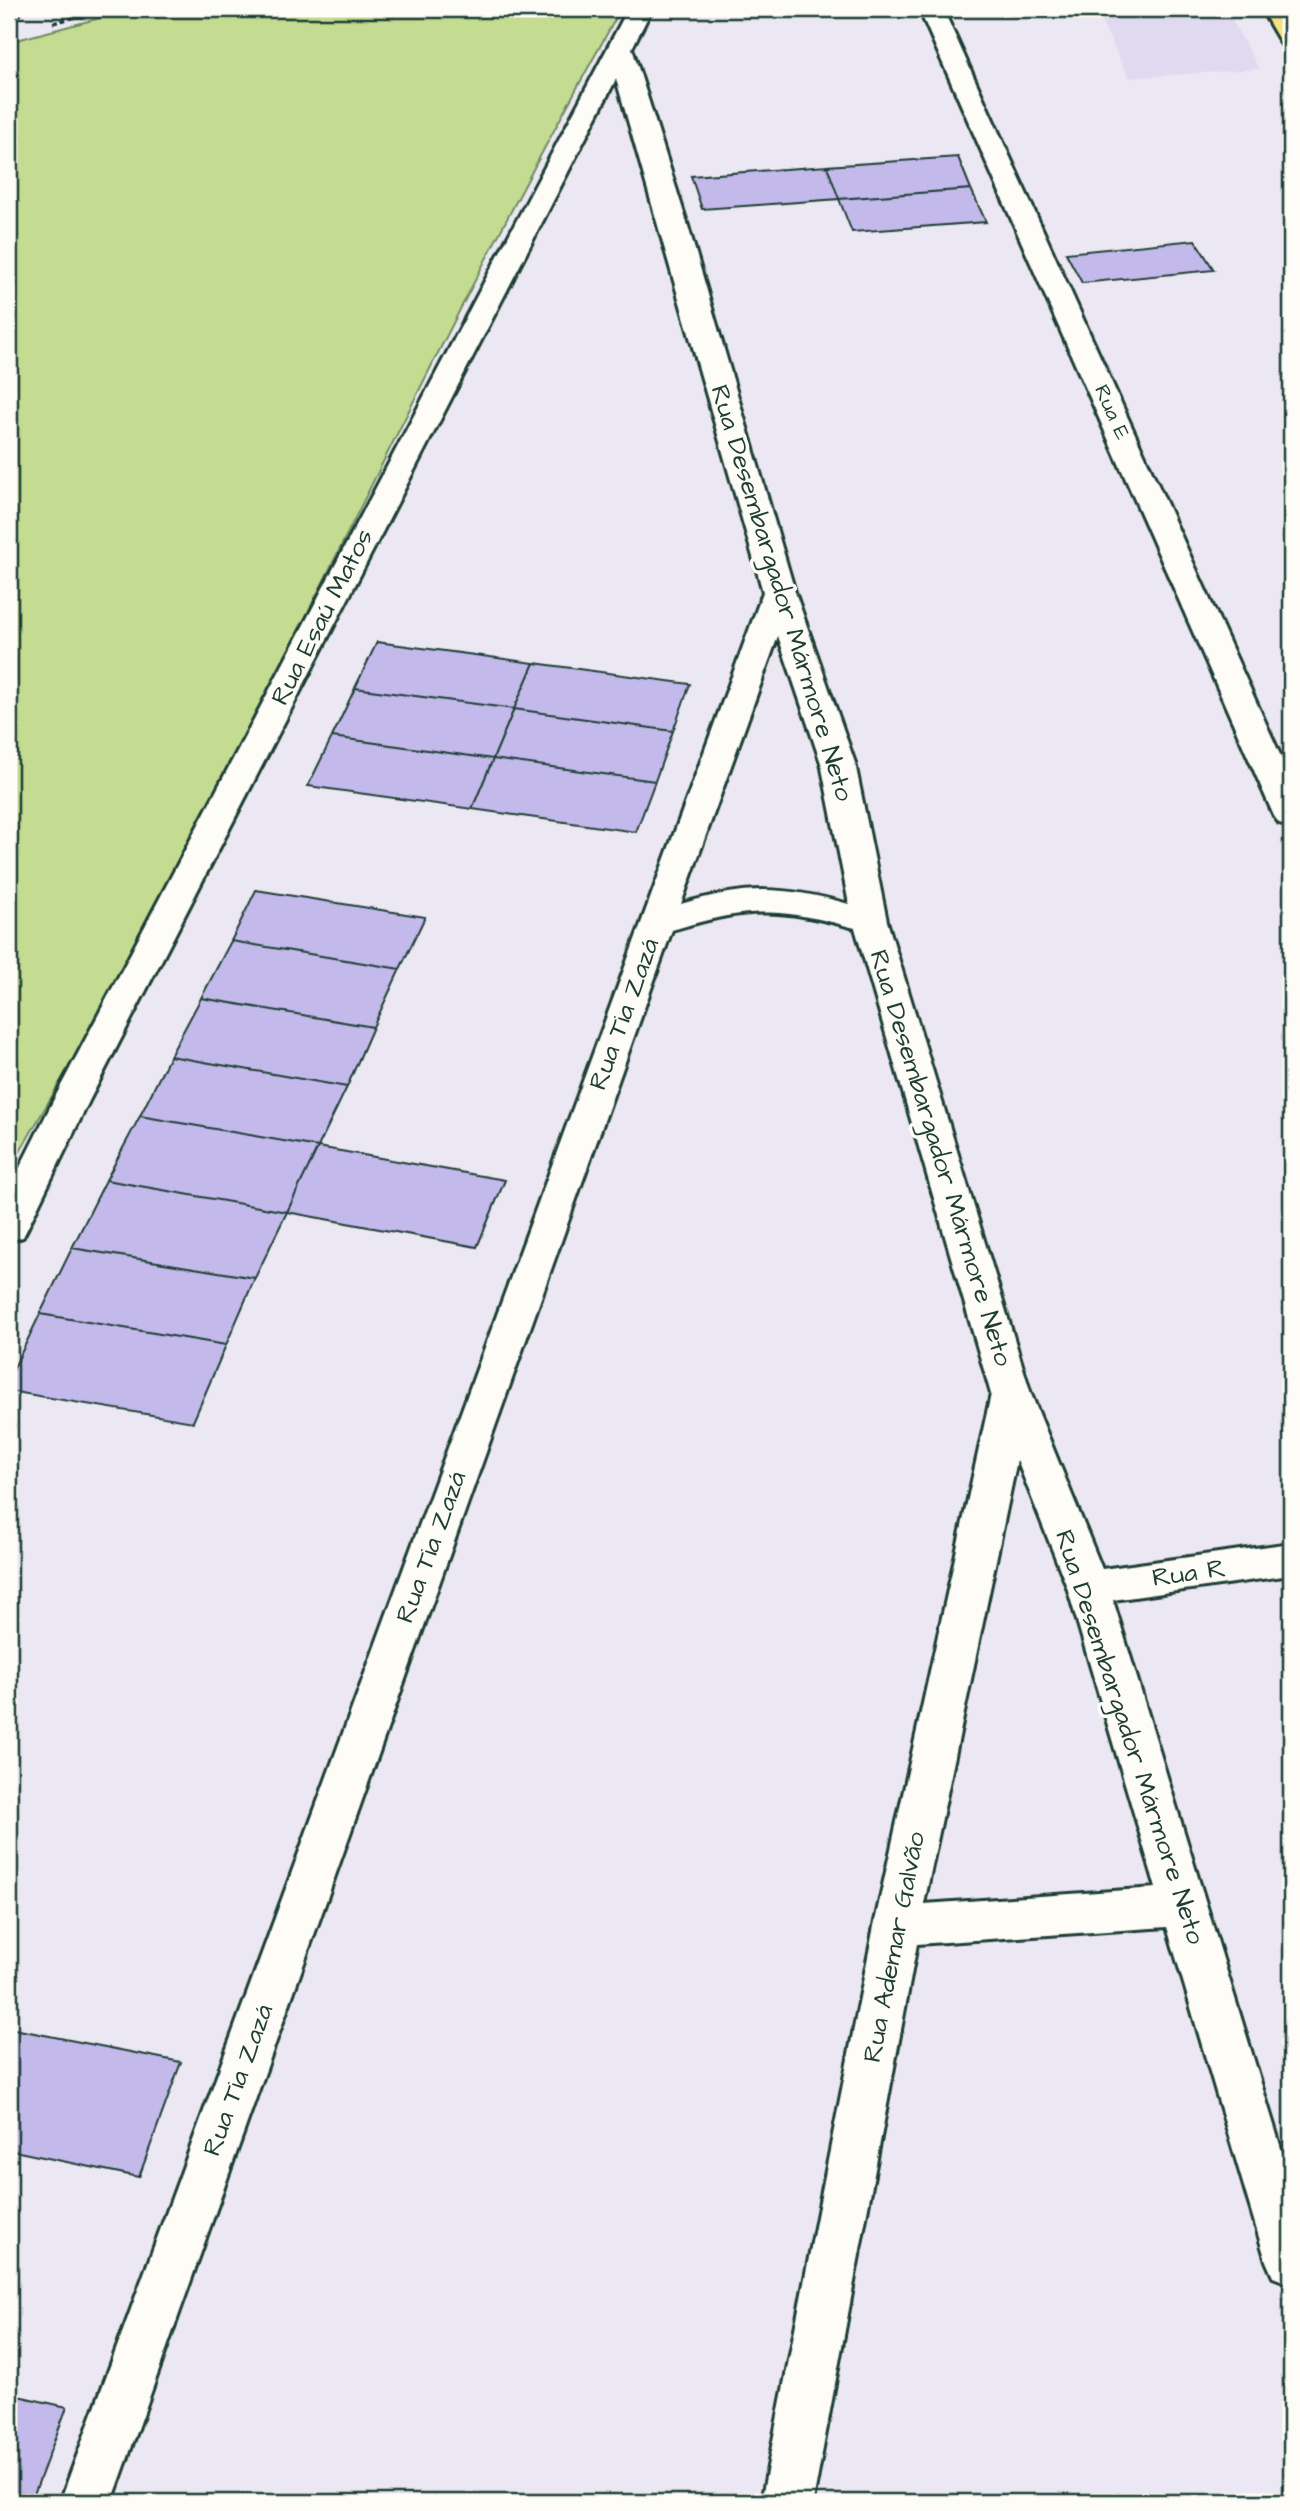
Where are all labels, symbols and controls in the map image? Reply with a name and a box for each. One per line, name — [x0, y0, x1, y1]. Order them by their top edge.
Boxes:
street label: Rua Desembargador Mármore Neto — [700, 380, 863, 806]
street label: Rua E — [1087, 380, 1137, 445]
street label: Rua Esaú Matos — [262, 523, 382, 711]
street label: Rua Tia Zazá — [580, 933, 668, 1095]
street label: Rua Desembargador Mármore Neto — [859, 945, 1022, 1371]
street label: Rua Tia Zazá — [387, 1466, 475, 1628]
street label: Rua Desembargador Mármore Neto — [1044, 1525, 1214, 1950]
street label: Rua R — [1150, 1550, 1228, 1596]
street label: Rua Ademar Galvão — [854, 1828, 934, 2065]
street label: Rua Tia Zazá — [194, 1999, 282, 2161]

